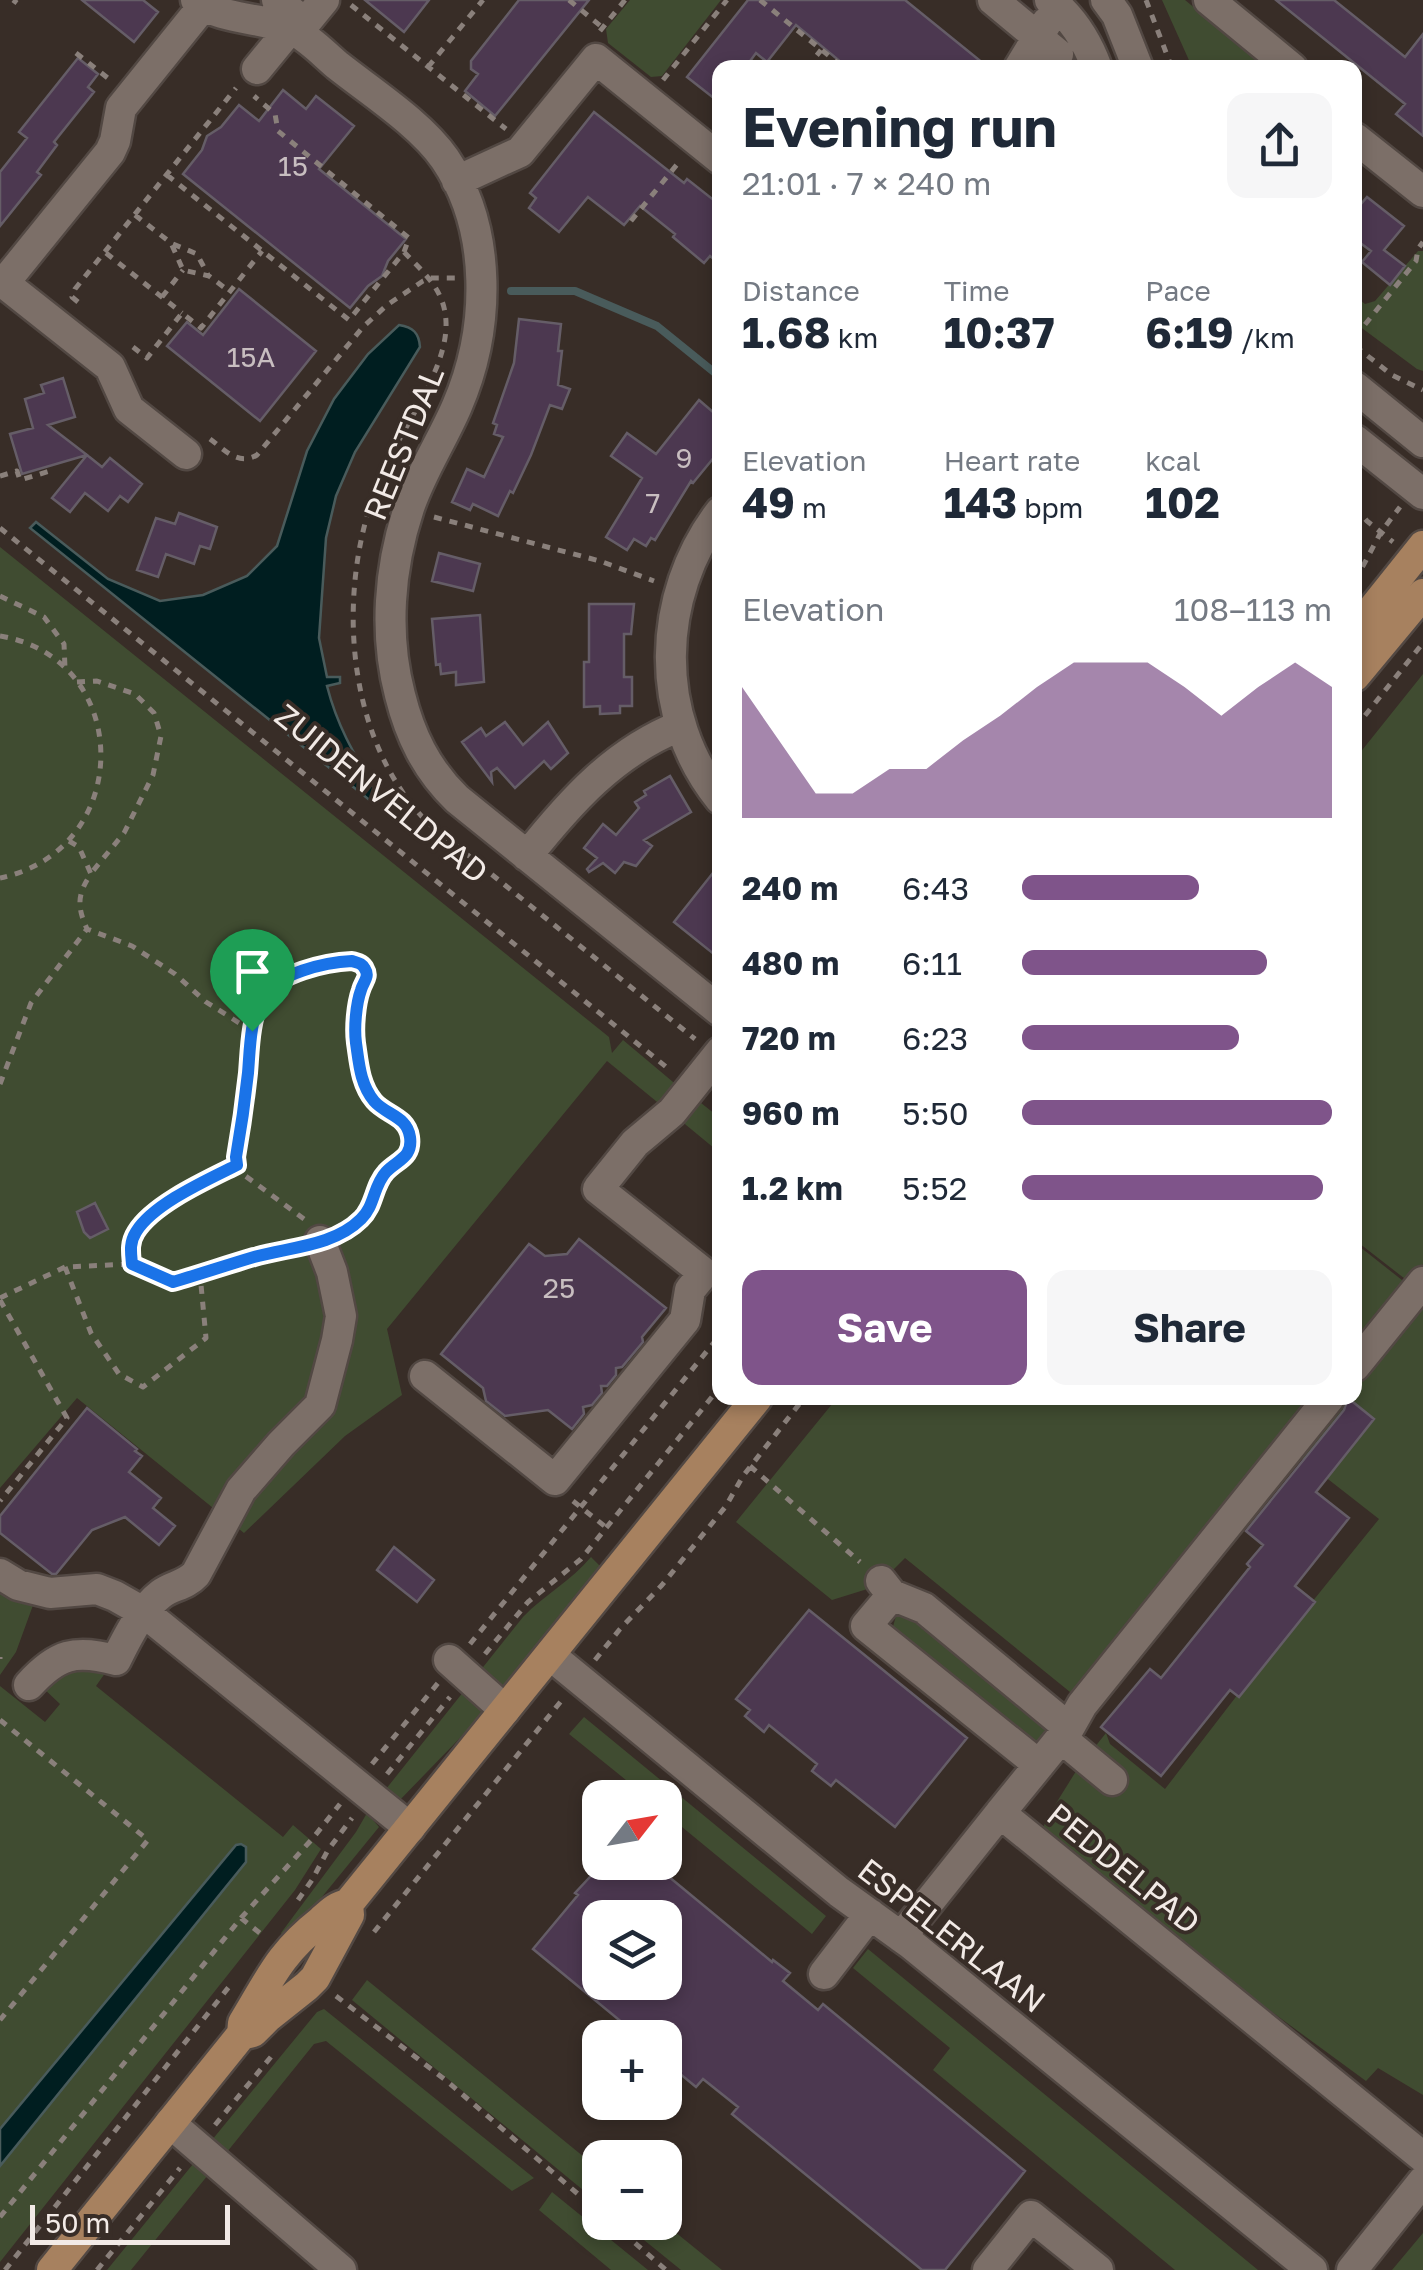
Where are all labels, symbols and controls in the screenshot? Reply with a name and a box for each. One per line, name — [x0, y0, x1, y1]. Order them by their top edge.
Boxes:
text: Evening run — [742, 93, 1057, 159]
button: share — [1227, 93, 1332, 198]
house number: 15 — [278, 149, 308, 182]
text: 21:01 · 7 × 240 m — [742, 164, 991, 202]
text: Distance — [742, 274, 860, 307]
text: Time — [944, 274, 1010, 307]
text: Pace — [1145, 274, 1211, 307]
text: 1.68 — [742, 307, 831, 357]
text: 10:37 — [944, 307, 1055, 357]
text: 6:19 — [1145, 307, 1234, 357]
text: km — [831, 321, 878, 354]
text: /km — [1234, 321, 1295, 354]
house number: 15A — [227, 340, 276, 373]
street label: REESTDAL — [355, 361, 451, 525]
house number: 9 — [676, 441, 692, 474]
text: Elevation — [742, 444, 867, 477]
text: Heart rate — [944, 444, 1080, 477]
text: kcal — [1145, 444, 1201, 477]
text: 49 — [742, 477, 795, 527]
text: 143 — [944, 477, 1017, 527]
text: 102 — [1145, 477, 1220, 527]
house number: 7 — [646, 486, 660, 519]
text: m — [795, 491, 827, 524]
text: bpm — [1017, 491, 1083, 524]
text: Elevation — [742, 590, 884, 628]
text: 108–113 m — [1174, 590, 1332, 628]
street label: ZUIDENVELDPAD — [268, 696, 496, 890]
text: 240 m — [742, 869, 838, 907]
text: 6:43 — [902, 869, 969, 907]
pin — [210, 929, 295, 1032]
icon: arrive — [225, 944, 280, 999]
text: 480 m — [742, 944, 839, 982]
text: 6:11 — [902, 944, 962, 982]
text: 720 m — [742, 1019, 836, 1057]
text: 6:23 — [902, 1019, 968, 1057]
text: 960 m — [742, 1094, 839, 1132]
text: 5:50 — [902, 1094, 969, 1132]
text: 1.2 km — [742, 1169, 843, 1207]
text: 5:52 — [902, 1169, 967, 1207]
button: Save — [742, 1270, 1027, 1385]
button: Share — [1047, 1270, 1332, 1385]
house number: 25 — [543, 1271, 575, 1304]
north arrow — [582, 1780, 682, 1880]
map controls — [582, 1780, 682, 2240]
street label: PEDDELPAD — [1040, 1795, 1208, 1941]
street label: ESPELERLAAN — [851, 1850, 1053, 2020]
button: layers — [582, 1900, 682, 2000]
button: + — [582, 2020, 682, 2120]
button: − — [582, 2140, 682, 2240]
scale bar — [30, 2200, 230, 2244]
text: 50 m — [45, 2206, 110, 2239]

